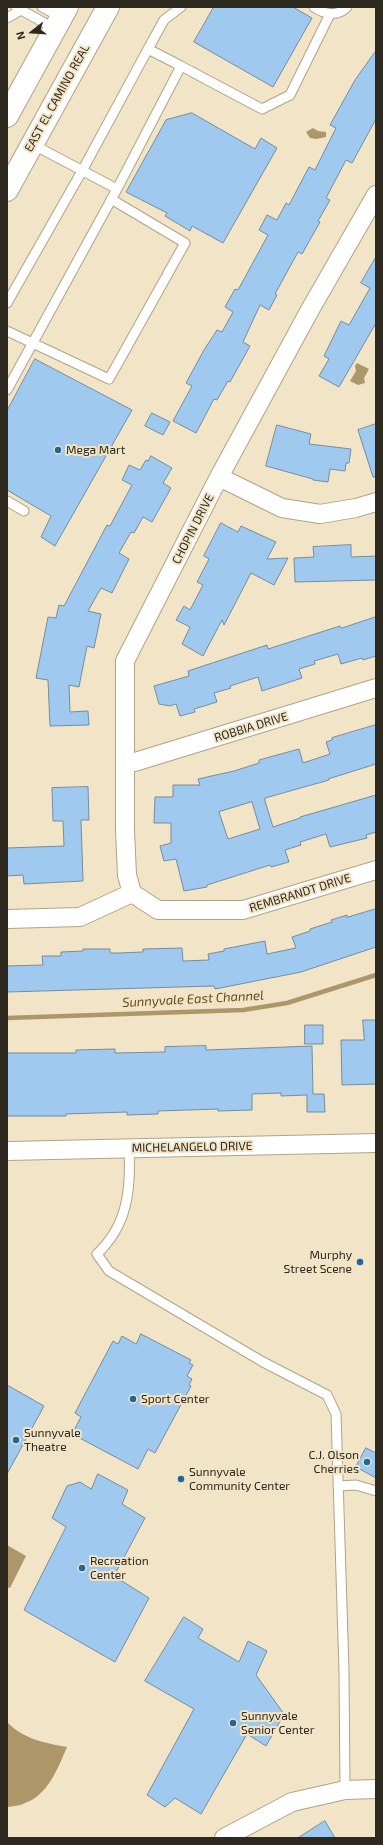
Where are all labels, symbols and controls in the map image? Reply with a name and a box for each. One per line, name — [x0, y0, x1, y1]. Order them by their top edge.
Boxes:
north arrow — [12, 12, 52, 52]
text: N — [13, 30, 27, 41]
street label: EAST EL CAMINO REAL — [21, 42, 93, 154]
place label: Mega Mart — [66, 443, 125, 457]
marker: Mega Mart — [53, 445, 63, 455]
street label: CHOPIN DRIVE — [169, 492, 217, 566]
street label: ROBBIA DRIVE — [212, 709, 290, 745]
street label: REMBRANDT DRIVE — [247, 871, 353, 915]
water label: Sunnyvale East Channel — [122, 987, 264, 1011]
street label: MICHELANGELO DRIVE — [131, 1139, 253, 1155]
place label: Murphy Street Scene — [284, 1248, 352, 1276]
marker: Murphy Street Scene — [355, 1257, 365, 1267]
place label: Sport Center — [141, 1392, 210, 1406]
marker: Sport Center — [128, 1394, 138, 1404]
place label: Sunnyvale Theatre — [24, 1426, 81, 1454]
marker: Sunnyvale Theatre — [11, 1435, 21, 1445]
place label: C.J. Olson Cherries — [308, 1448, 359, 1476]
marker: C.J. Olson Cherries — [362, 1457, 372, 1467]
place label: Sunnyvale Community Center — [189, 1465, 290, 1493]
marker: Sunnyvale Community Center — [176, 1474, 186, 1484]
place label: Recreation Center — [90, 1554, 149, 1582]
marker: Recreation Center — [77, 1563, 87, 1573]
place label: Sunnyvale Senior Center — [241, 1709, 315, 1737]
marker: Sunnyvale Senior Center — [228, 1718, 238, 1728]

